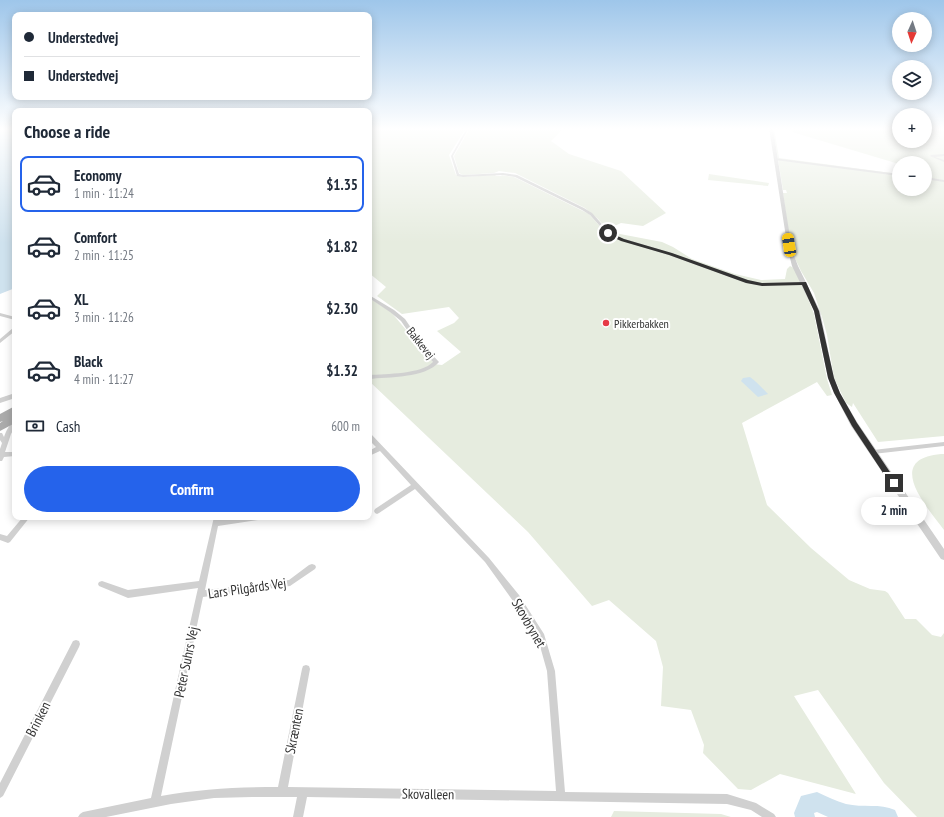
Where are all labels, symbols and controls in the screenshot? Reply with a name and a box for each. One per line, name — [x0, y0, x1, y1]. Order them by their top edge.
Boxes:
north arrow — [892, 12, 932, 52]
map controls — [892, 12, 932, 196]
text: Understedvej — [48, 28, 118, 47]
button: layers — [892, 60, 932, 100]
text: Understedvej — [48, 66, 118, 85]
button: + — [892, 108, 932, 148]
text: Choose a ride — [24, 120, 110, 143]
button: − — [892, 156, 932, 196]
icon: car — [26, 166, 62, 202]
text: Economy — [74, 166, 122, 185]
text: $1.35 — [326, 175, 358, 194]
text: 1 min · 11:24 — [74, 185, 134, 202]
route start — [599, 224, 617, 242]
icon: car — [26, 228, 62, 264]
text: Comfort — [74, 228, 117, 247]
car — [781, 232, 797, 258]
text: $1.82 — [326, 237, 358, 256]
text: 2 min · 11:25 — [74, 247, 134, 264]
icon: car — [26, 290, 62, 326]
text: XL — [74, 290, 88, 309]
text: $2.30 — [326, 299, 358, 318]
text: 3 min · 11:26 — [74, 309, 134, 326]
place label: Pikkerbakken — [614, 316, 669, 331]
marker: Pikkerbakken — [601, 318, 611, 328]
street label: Bakkevej — [404, 324, 438, 362]
icon: car — [26, 352, 62, 388]
text: Black — [74, 352, 103, 371]
text: $1.32 — [326, 361, 358, 380]
text: 4 min · 11:27 — [74, 371, 134, 388]
icon: cash — [24, 415, 46, 437]
text: Cash — [56, 417, 80, 436]
text: 600 m — [331, 418, 360, 435]
button: Confirm — [24, 466, 360, 512]
route end — [885, 474, 903, 492]
callout: 2 min — [861, 497, 927, 525]
text: 2 min — [881, 502, 907, 519]
street label: Lars Pilgårds Vej — [207, 574, 287, 602]
street label: Skovbrynet — [508, 595, 550, 651]
street label: Peter Suhrs Vej — [170, 625, 202, 699]
street label: Brinken — [22, 699, 54, 739]
street label: Skrænten — [281, 707, 307, 755]
street label: Skovalleen — [402, 785, 454, 803]

